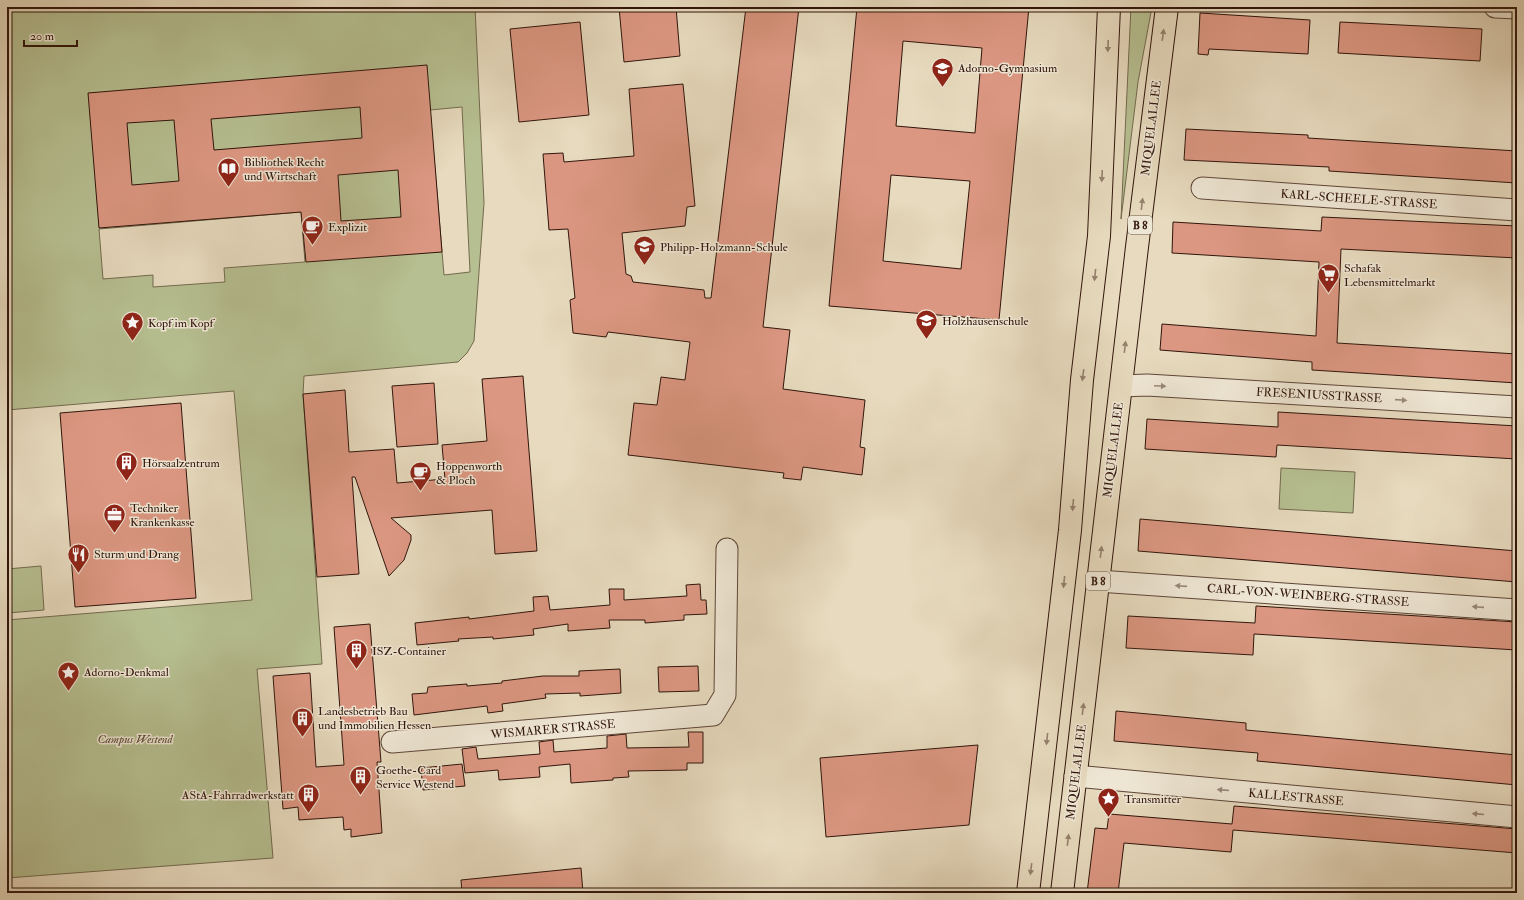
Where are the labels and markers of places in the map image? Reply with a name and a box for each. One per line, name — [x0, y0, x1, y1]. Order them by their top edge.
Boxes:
school or university icon: Adorno-Gymnasium — [930, 55, 956, 88]
place label: Adorno-Gymnasium — [957, 61, 1058, 76]
place label: Bibliothek Recht und Wirtschaft — [244, 155, 325, 184]
library icon: Bibliothek Recht und Wirtschaft — [216, 156, 242, 189]
cafe icon: Explizit — [300, 214, 326, 247]
place label: Explizit — [328, 220, 367, 235]
school or university icon: Philipp-Holzmann-Schule — [632, 234, 658, 267]
place label: Philipp-Holzmann-Schule — [660, 240, 788, 255]
place label: Schafak Lebensmittelmarkt — [1344, 261, 1436, 290]
supermarket icon: Schafak Lebensmittelmarkt — [1315, 262, 1341, 295]
school or university icon: Holzhausenschule — [914, 308, 940, 341]
place icon: Kopf im Kopf — [119, 310, 145, 343]
place label: Holzhausenschule — [942, 314, 1028, 329]
place label: Kopf im Kopf — [148, 316, 215, 331]
building icon: Hörsaalzentrum — [113, 450, 139, 483]
place label: Hörsaalzentrum — [142, 456, 220, 471]
place label: Hoppenworth & Ploch — [436, 459, 503, 488]
cafe icon: Hoppenworth & Ploch — [407, 460, 433, 493]
place label: Techniker Krankenkasse — [130, 501, 195, 530]
office icon: Techniker Krankenkasse — [101, 502, 127, 535]
restaurant icon: Sturm und Drang — [65, 541, 91, 574]
place label: Sturm und Drang — [94, 547, 180, 562]
building icon: ISZ-Container — [343, 638, 369, 671]
place label: ISZ-Container — [372, 644, 446, 659]
place icon: Adorno-Denkmal — [56, 659, 82, 692]
place label: Adorno-Denkmal — [83, 665, 169, 680]
place label: Landesbetrieb Bau und Immobilien Hessen — [318, 704, 431, 733]
building icon: Landesbetrieb Bau und Immobilien Hessen — [290, 705, 316, 738]
place label: Goethe-Card Service Westend — [376, 763, 454, 792]
building icon: Goethe-Card Service Westend — [347, 764, 373, 797]
building icon: AStA-Fahrradwerkstatt — [296, 782, 322, 815]
place icon: Transmitter — [1095, 786, 1121, 819]
place label: AStA-Fahrradwerkstatt — [181, 788, 294, 803]
place label: Transmitter — [1124, 792, 1182, 807]

